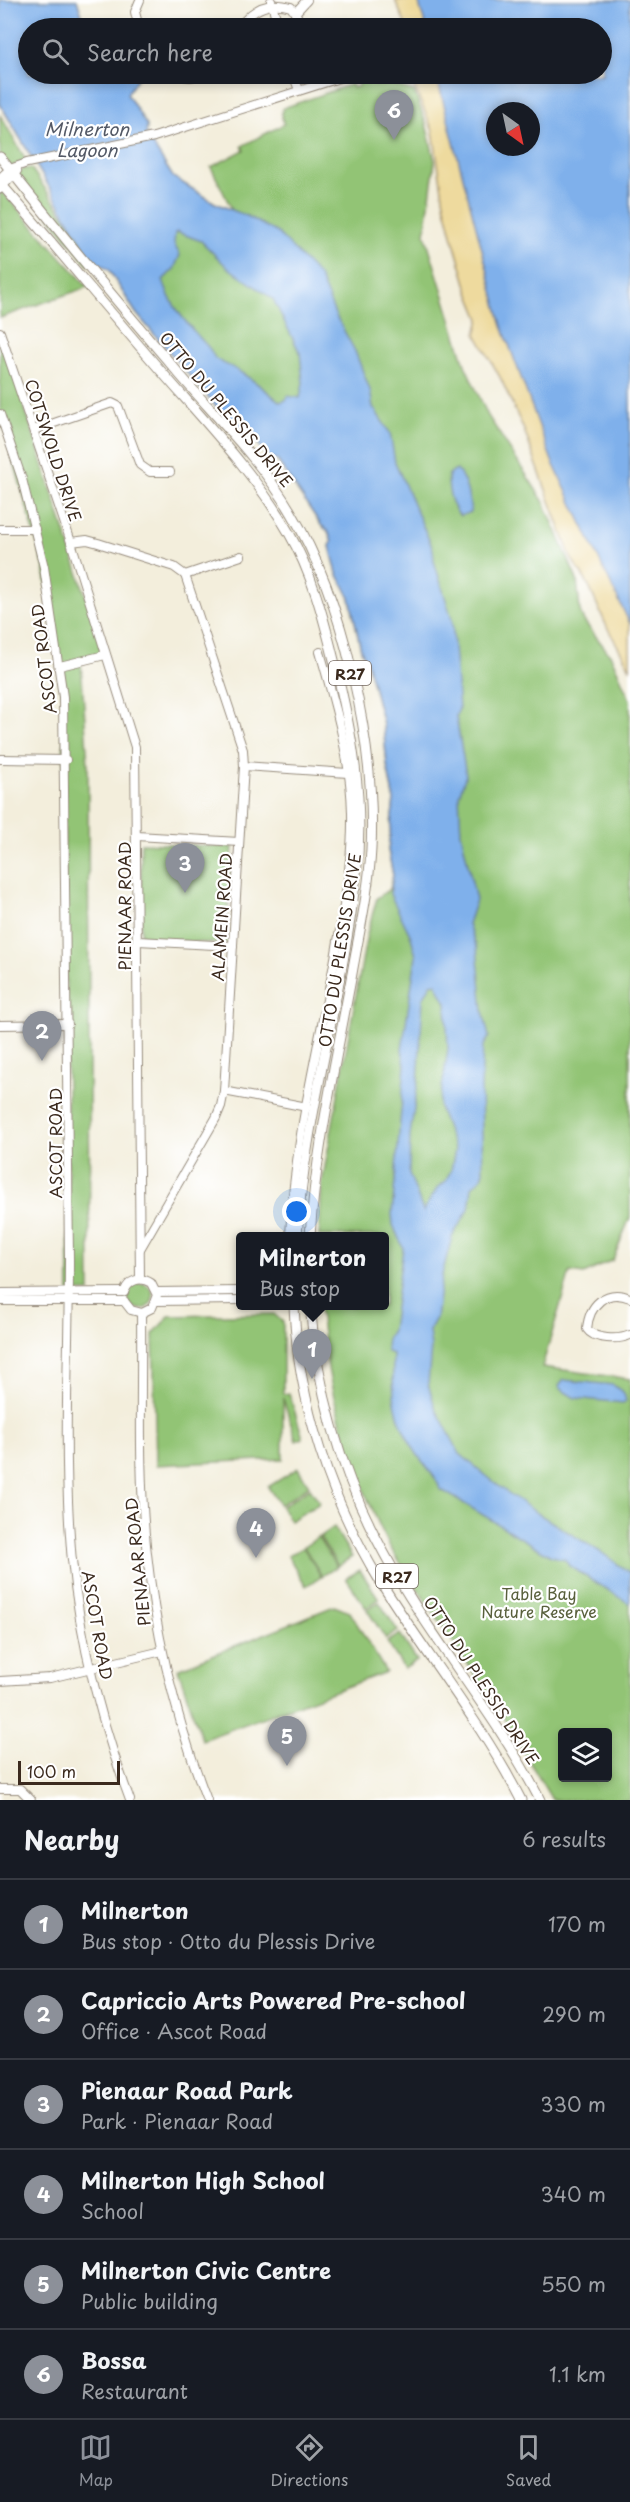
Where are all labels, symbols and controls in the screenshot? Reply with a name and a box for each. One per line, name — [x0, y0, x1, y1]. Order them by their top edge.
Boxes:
search box — [18, 18, 612, 84]
icon: search — [39, 35, 72, 68]
text: Search here — [87, 35, 213, 68]
pin: 6 — [374, 90, 414, 140]
north arrow — [486, 102, 540, 156]
water label: Milnerton Lagoon — [45, 115, 130, 163]
street label: OTTO DU PLESSIS DRIVE — [155, 326, 299, 492]
street label: COTSWOLD DRIVE — [20, 376, 88, 524]
street label: ASCOT ROAD — [24, 603, 62, 715]
road number: R27 — [329, 661, 371, 685]
street label: PIENAAR ROAD — [112, 841, 136, 971]
pin: 3 — [166, 844, 204, 893]
street label: OTTO DU PLESSIS DRIVE — [312, 851, 366, 1049]
street label: ALAMEIN ROAD — [205, 852, 237, 982]
pin: 2 — [22, 1012, 62, 1061]
street label: ASCOT ROAD — [43, 1088, 67, 1198]
your location — [282, 1197, 311, 1226]
popup — [236, 1232, 389, 1310]
text: Milnerton — [259, 1240, 366, 1273]
text: Bus stop — [259, 1273, 340, 1303]
pin: 1 — [292, 1330, 332, 1379]
street label: PIENAAR ROAD — [118, 1496, 156, 1628]
pin: 4 — [236, 1508, 276, 1558]
road number: R27 — [376, 1564, 418, 1588]
street label: ASCOT ROAD — [77, 1568, 119, 1682]
park label: Table Bay Nature Reserve — [481, 1581, 597, 1623]
street label: OTTO DU PLESSIS DRIVE — [418, 1591, 546, 1769]
pin: 5 — [268, 1716, 306, 1766]
map controls — [558, 1728, 612, 1782]
button: layers — [558, 1728, 612, 1782]
scale bar — [18, 1758, 120, 1786]
text: 100 m — [27, 1759, 76, 1783]
text: Nearby — [24, 1820, 119, 1859]
text: 6 results — [522, 1824, 606, 1854]
text: Milnerton — [81, 1893, 188, 1926]
text: 1 — [39, 1909, 48, 1939]
text: 170 m — [548, 1909, 606, 1939]
text: Bus stop · Otto du Plessis Drive — [81, 1926, 375, 1956]
text: Capriccio Arts Powered Pre-school — [81, 1983, 466, 2016]
text: 2 — [36, 1999, 51, 2029]
text: 290 m — [542, 1999, 606, 2029]
text: Office · Ascot Road — [81, 2016, 267, 2046]
text: Pienaar Road Park — [81, 2073, 293, 2106]
text: 3 — [37, 2089, 50, 2119]
text: 330 m — [540, 2089, 606, 2119]
text: Park · Pienaar Road — [81, 2106, 273, 2136]
text: Milnerton High School — [81, 2163, 325, 2196]
text: 4 — [37, 2179, 50, 2209]
text: 340 m — [541, 2179, 606, 2209]
text: School — [81, 2196, 144, 2226]
text: Milnerton Civic Centre — [81, 2253, 331, 2286]
text: 5 — [37, 2269, 50, 2299]
text: 550 m — [541, 2269, 606, 2299]
text: Public building — [81, 2286, 218, 2316]
text: Bossa — [81, 2343, 147, 2376]
text: 6 — [36, 2359, 51, 2389]
text: 1.1 km — [549, 2359, 606, 2389]
text: Restaurant — [81, 2376, 188, 2406]
tab: Map — [79, 2431, 113, 2491]
tab: Directions — [270, 2431, 348, 2491]
tab: Saved — [506, 2431, 551, 2491]

